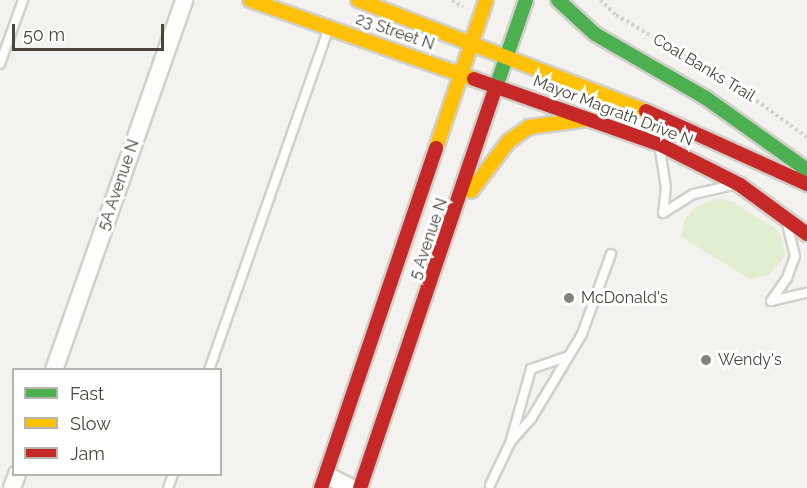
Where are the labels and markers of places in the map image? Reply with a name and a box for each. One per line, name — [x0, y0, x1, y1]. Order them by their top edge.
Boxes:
place label: McDonald's — [581, 288, 668, 308]
marker: McDonald's — [562, 291, 576, 305]
place label: Wendy's — [718, 350, 782, 370]
marker: Wendy's — [699, 353, 713, 367]

